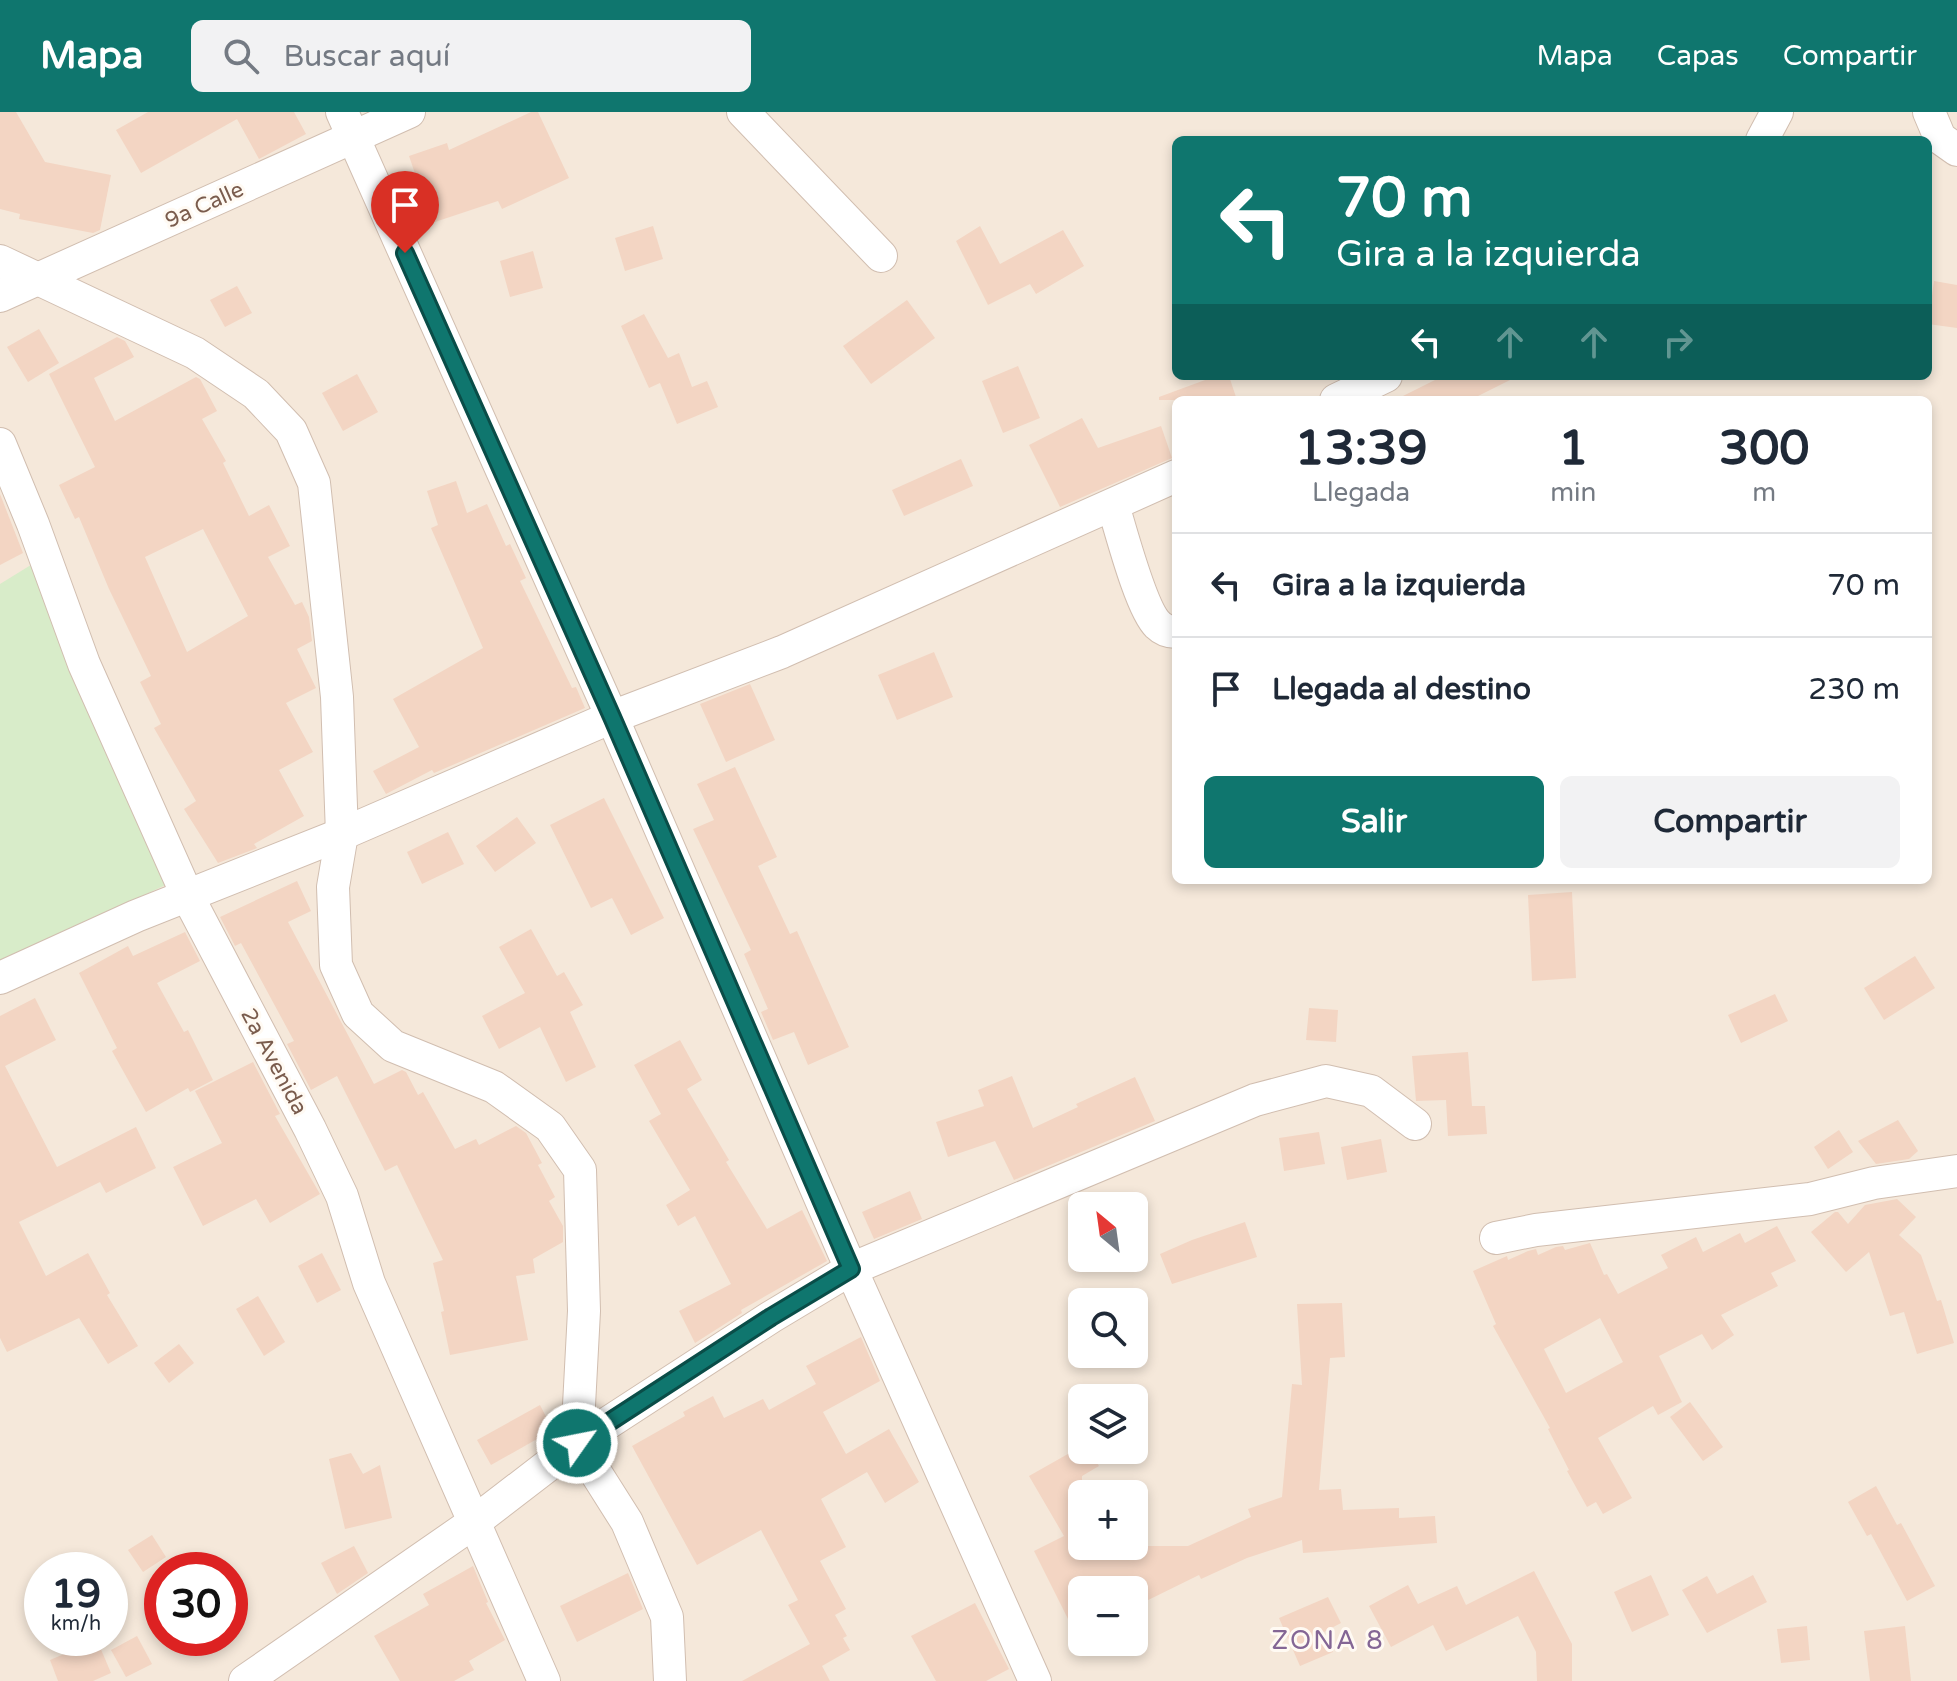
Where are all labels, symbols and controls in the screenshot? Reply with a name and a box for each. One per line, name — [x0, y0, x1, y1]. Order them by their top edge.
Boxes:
search box — [191, 20, 751, 92]
text: Mapa — [40, 33, 143, 79]
icon: search — [219, 34, 263, 78]
text: Buscar aquí — [283, 38, 450, 75]
text: Mapa — [1536, 39, 1613, 73]
text: Capas — [1657, 39, 1739, 73]
text: Compartir — [1783, 39, 1917, 73]
text: 70 m — [1336, 165, 1472, 232]
icon: left — [1204, 168, 1308, 272]
pin — [371, 171, 439, 253]
street label: 9a Calle — [161, 176, 248, 234]
icon: arrive — [383, 183, 427, 227]
text: Gira a la izquierda — [1336, 233, 1641, 276]
icon: left — [1404, 320, 1448, 364]
icon: ahead — [1488, 320, 1532, 364]
icon: ahead — [1572, 320, 1616, 364]
icon: right — [1656, 320, 1700, 364]
text: 13:39 — [1295, 420, 1428, 478]
text: 1 — [1558, 420, 1588, 478]
text: 300 — [1719, 420, 1809, 478]
text: Llegada — [1312, 477, 1410, 508]
text: min — [1550, 477, 1596, 508]
text: m — [1752, 477, 1776, 508]
icon: left — [1204, 563, 1248, 607]
text: Gira a la izquierda — [1272, 567, 1526, 604]
text: 70 m — [1827, 567, 1900, 604]
icon: arrive — [1204, 667, 1248, 711]
text: Llegada al destino — [1272, 671, 1531, 708]
text: 230 m — [1808, 671, 1900, 708]
button: Salir — [1204, 776, 1544, 868]
button: Compartir — [1560, 776, 1900, 868]
street label: 2a Avenida — [235, 1004, 313, 1119]
north arrow — [1068, 1192, 1148, 1272]
map controls — [1068, 1192, 1148, 1656]
button: search — [1068, 1288, 1148, 1368]
button: layers — [1068, 1384, 1148, 1464]
position arrow — [535, 1401, 619, 1485]
button: + — [1068, 1480, 1148, 1560]
speed limit sign: 30 — [144, 1552, 248, 1656]
text: 19 — [51, 1570, 101, 1618]
button: − — [1068, 1576, 1148, 1656]
text: km/h — [51, 1612, 101, 1636]
district label: ZONA 8 — [1271, 1625, 1385, 1656]

